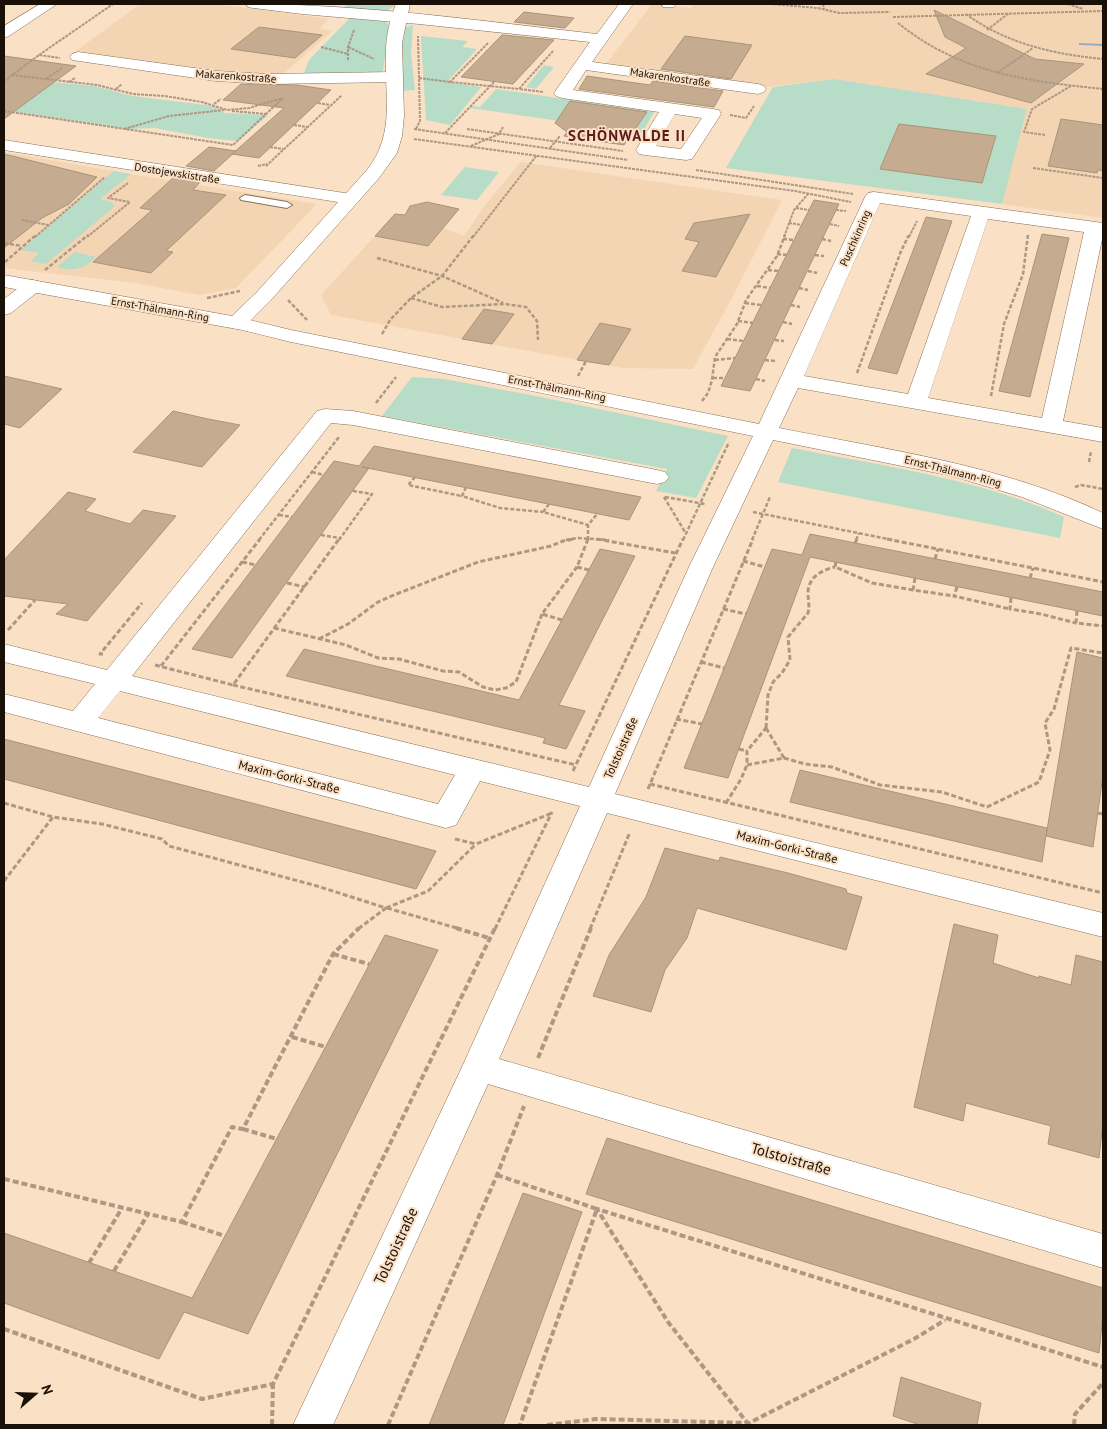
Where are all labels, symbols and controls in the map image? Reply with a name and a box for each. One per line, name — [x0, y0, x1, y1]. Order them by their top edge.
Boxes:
street label: Makarenkostraße — [629, 64, 711, 90]
street label: Makarenkostraße — [195, 66, 277, 86]
district label: SCHÖNWALDE II — [568, 126, 686, 145]
street label: Dostojewskistraße — [133, 159, 221, 187]
street label: Puschkinring — [836, 208, 874, 268]
street label: Ernst-Thälmann-Ring — [110, 293, 210, 325]
street label: Ernst-Thälmann-Ring — [507, 372, 607, 404]
street label: Ernst-Thälmann-Ring — [903, 452, 1003, 490]
street label: Tolstoistraße — [600, 715, 641, 781]
street label: Maxim-Gorki-Straße — [237, 757, 341, 796]
street label: Maxim-Gorki-Straße — [735, 827, 839, 866]
street label: Tolstoistraße — [749, 1138, 833, 1179]
street label: Tolstoistraße — [369, 1204, 422, 1287]
north arrow — [10, 1369, 60, 1419]
text: N — [37, 1382, 57, 1397]

